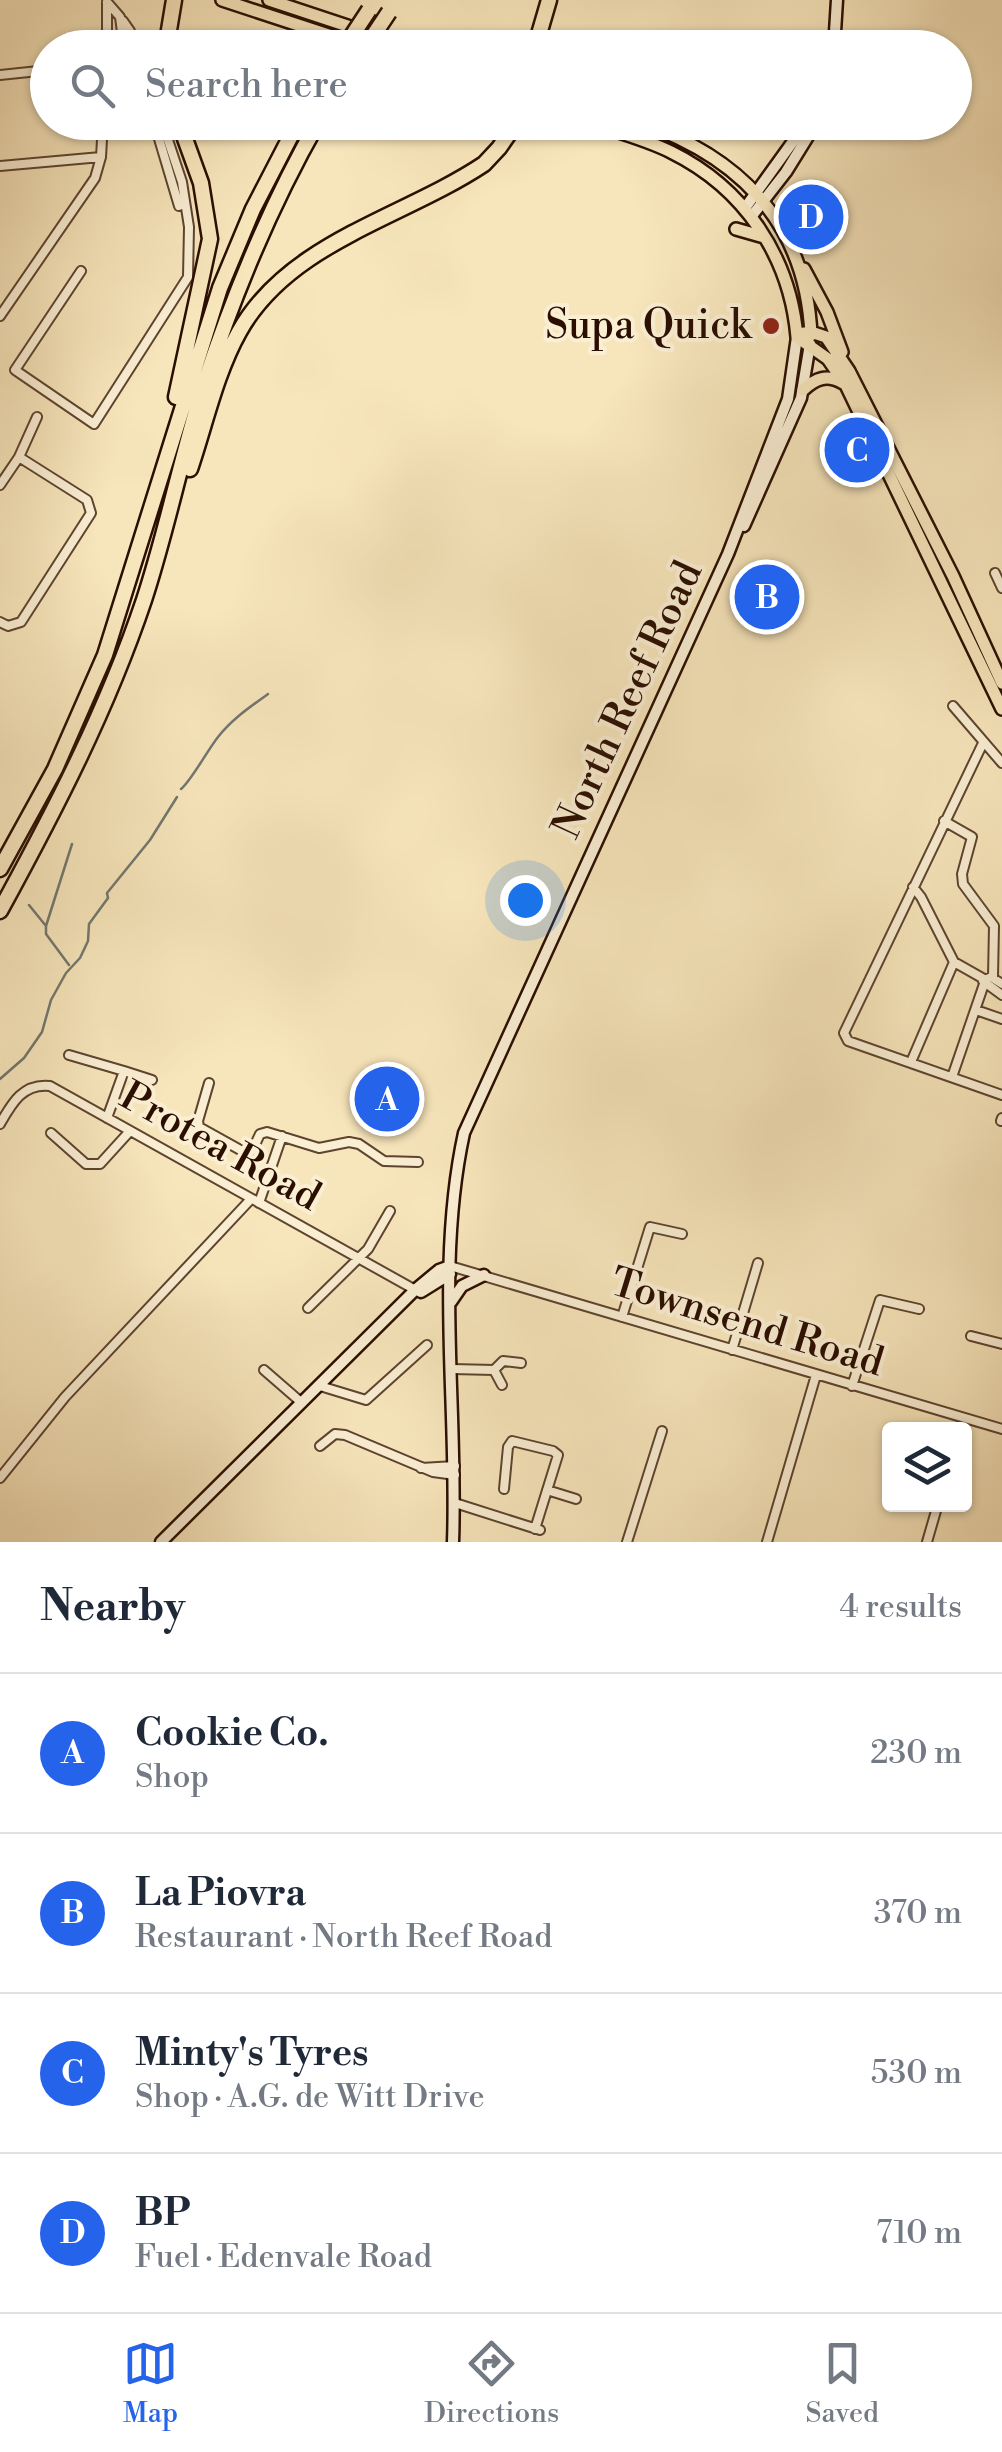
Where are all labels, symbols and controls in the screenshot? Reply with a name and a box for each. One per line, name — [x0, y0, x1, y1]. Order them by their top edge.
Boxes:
search box — [30, 30, 972, 140]
icon: search — [65, 58, 120, 113]
text: Search here — [145, 62, 348, 109]
pin: D — [778, 180, 844, 254]
place label: Supa Quick — [545, 301, 753, 351]
marker: Supa Quick — [760, 315, 782, 337]
pin: C — [824, 412, 890, 488]
street label: North Reef Road — [542, 553, 714, 847]
pin: B — [734, 560, 800, 634]
your location — [500, 875, 551, 926]
pin: A — [354, 1062, 420, 1136]
street label: Protea Road — [111, 1071, 329, 1223]
street label: Townsend Road — [604, 1258, 890, 1388]
map controls — [882, 1422, 972, 1512]
button: layers — [882, 1422, 972, 1512]
text: Nearby — [40, 1581, 185, 1634]
text: 4 results — [840, 1587, 962, 1627]
text: Cookie Co. — [135, 1710, 329, 1757]
text: A — [61, 1733, 84, 1773]
text: 230 m — [870, 1733, 962, 1773]
text: Shop — [135, 1757, 209, 1797]
text: La Piovra — [135, 1870, 306, 1917]
text: B — [60, 1893, 85, 1933]
text: 370 m — [874, 1893, 962, 1933]
text: Restaurant · North Reef Road — [135, 1917, 552, 1957]
text: Minty's Tyres — [135, 2030, 369, 2077]
text: C — [61, 2053, 84, 2093]
text: 530 m — [871, 2053, 962, 2093]
text: Shop · A.G. de Witt Drive — [135, 2077, 485, 2117]
text: BP — [135, 2190, 190, 2237]
text: D — [60, 2213, 85, 2253]
text: 710 m — [876, 2213, 962, 2253]
text: Fuel · Edenvale Road — [135, 2237, 432, 2277]
tab: Map — [123, 2336, 178, 2431]
tab: Directions — [424, 2336, 559, 2431]
tab: Saved — [805, 2336, 879, 2431]

